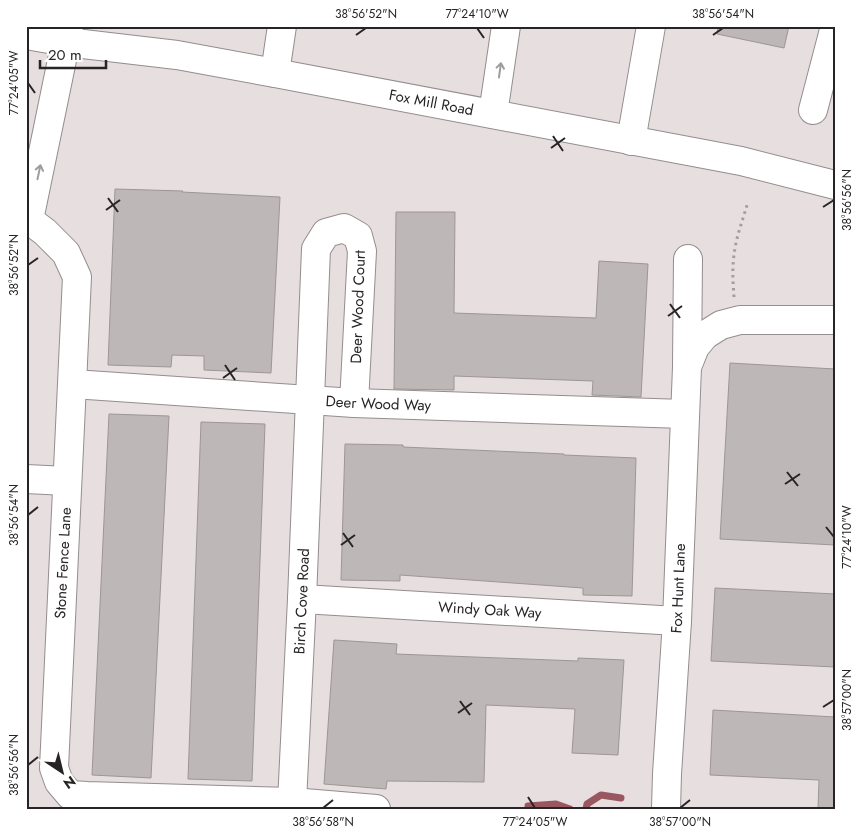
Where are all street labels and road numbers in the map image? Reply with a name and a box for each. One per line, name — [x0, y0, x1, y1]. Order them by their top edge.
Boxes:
street label: Fox Mill Road — [387, 84, 475, 121]
street label: Deer Wood Court — [345, 250, 371, 364]
street label: Deer Wood Way — [325, 390, 432, 417]
street label: Stone Fence Lane — [49, 506, 77, 619]
street label: Fox Hunt Lane — [665, 543, 691, 634]
street label: Birch Cove Road — [288, 548, 315, 655]
street label: Windy Oak Way — [437, 596, 542, 624]

